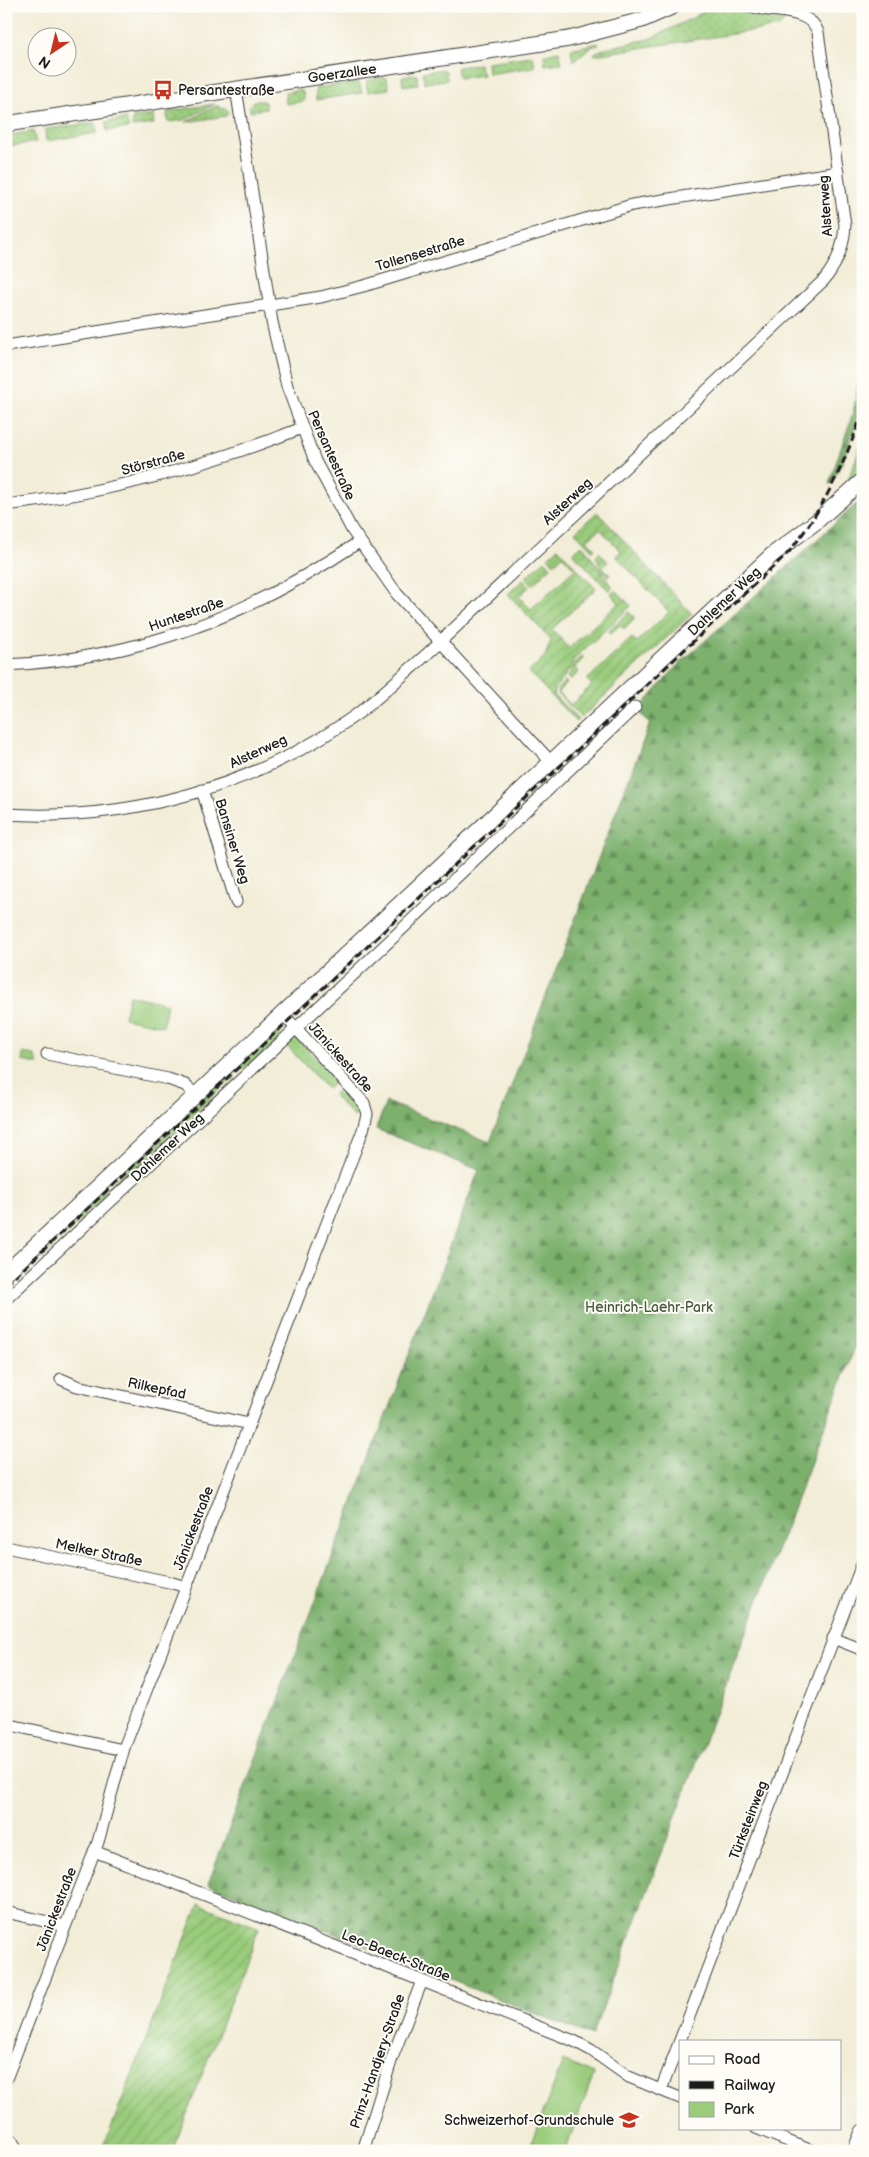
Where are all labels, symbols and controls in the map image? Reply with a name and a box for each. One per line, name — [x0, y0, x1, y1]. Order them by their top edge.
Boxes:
north arrow — [28, 28, 78, 78]
text: N — [36, 52, 54, 72]
street label: Goerzallee — [307, 60, 378, 87]
bus stop icon: Persantestraße — [152, 79, 174, 101]
place label: Persantestraße — [178, 82, 275, 99]
street label: Alsterweg — [815, 175, 836, 237]
street label: Tollensestraße — [373, 232, 467, 275]
street label: Persantestraße — [304, 408, 359, 503]
street label: Störstraße — [119, 446, 187, 479]
street label: Alsterweg — [539, 474, 596, 529]
street label: Dahlemer Weg — [684, 563, 764, 639]
street label: Huntestraße — [146, 594, 226, 635]
street label: Alsterweg — [227, 731, 290, 772]
street label: Bansiner Weg — [211, 796, 254, 886]
street label: Jänickestraße — [305, 1019, 377, 1096]
street label: Dahlemer Weg — [127, 1109, 207, 1185]
park label: Heinrich-Laehr-Park — [585, 1299, 713, 1316]
street label: Rilkepfad — [126, 1374, 188, 1403]
street label: Jänickestraße — [170, 1484, 217, 1573]
street label: Melker Straße — [54, 1535, 144, 1570]
street label: Türksteinweg — [726, 1778, 771, 1862]
street label: Jänickestraße — [33, 1865, 80, 1954]
street label: Leo-Baeck-Straße — [339, 1926, 453, 1985]
street label: Prinz-Handjery-Straße — [346, 1992, 409, 2131]
legend — [679, 2040, 842, 2130]
text: Road — [724, 2050, 760, 2069]
text: Railway — [724, 2076, 775, 2095]
text: Park — [724, 2100, 755, 2119]
school or university icon: Schweizerhof-Grundschule — [618, 2109, 640, 2131]
place label: Schweizerhof-Grundschule — [444, 2112, 614, 2129]

